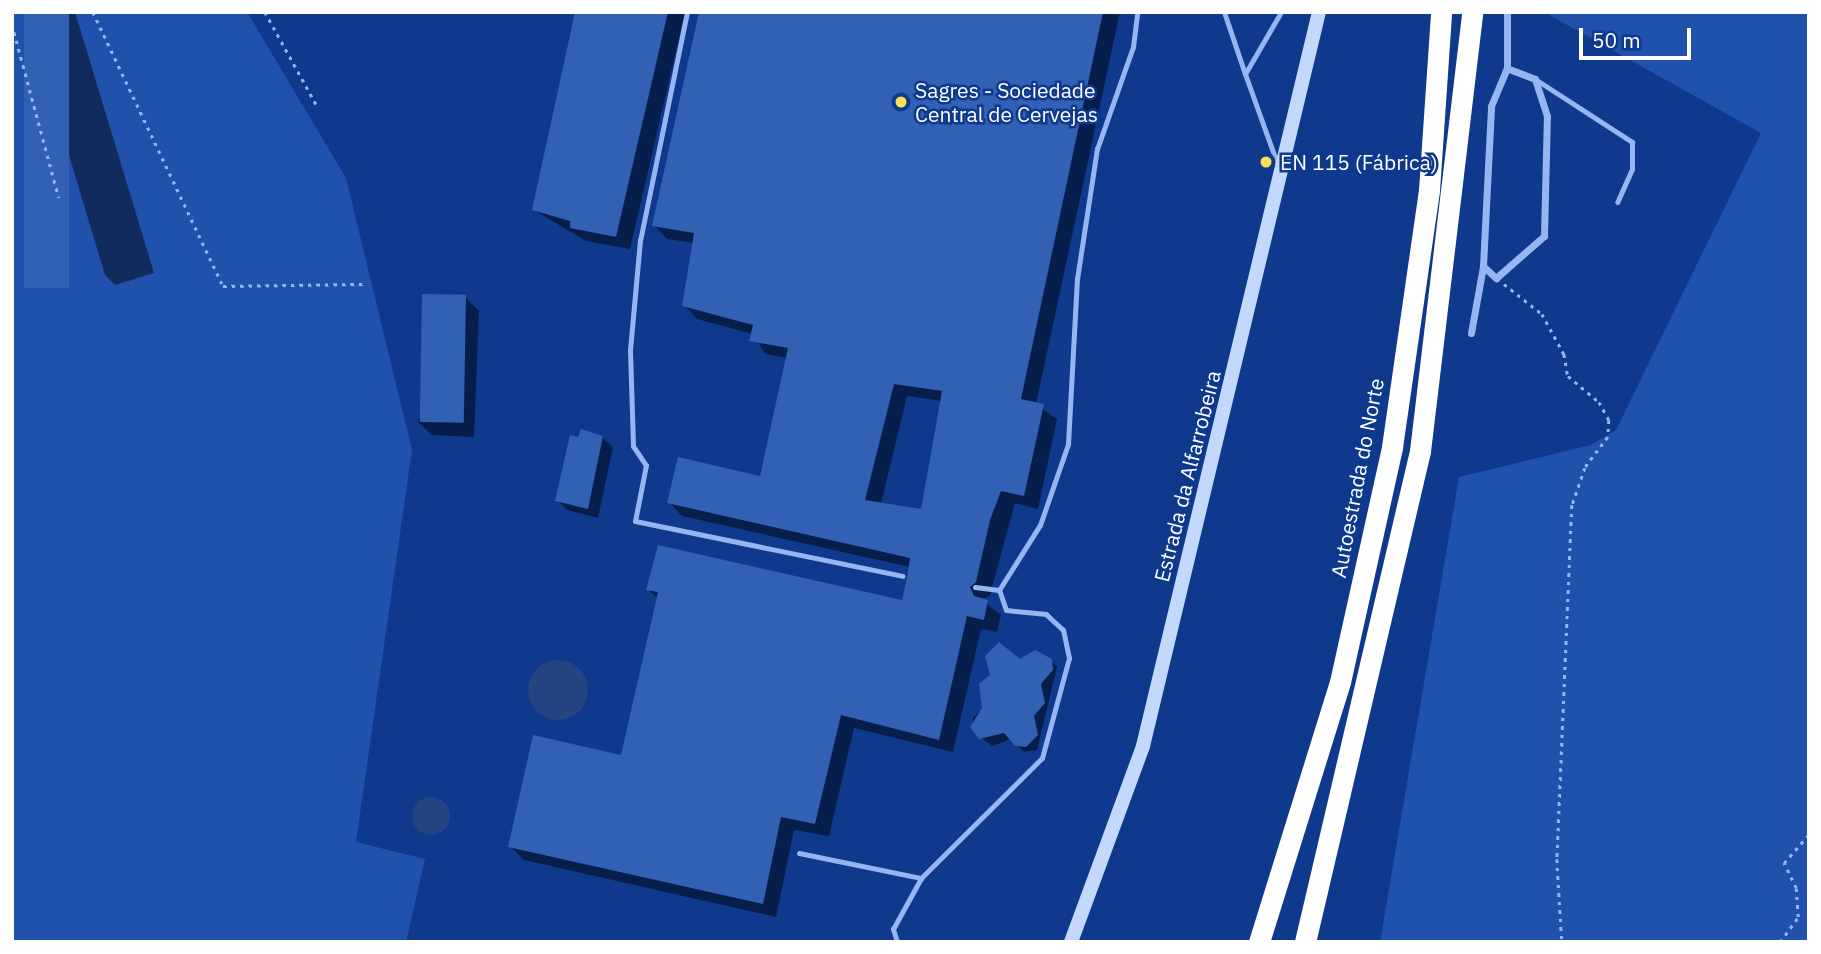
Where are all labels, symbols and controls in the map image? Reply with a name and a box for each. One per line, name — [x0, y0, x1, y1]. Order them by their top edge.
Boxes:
scale bar — [1583, 14, 1695, 58]
text: 50 m — [1592, 26, 1641, 54]
place label: Sagres - Sociedade Central de Cervejas — [915, 77, 1098, 127]
marker: Sagres - Sociedade Central de Cervejas — [893, 94, 909, 110]
place label: EN 115 (Fábrica) — [1280, 149, 1438, 175]
marker: EN 115 (Fábrica) — [1258, 154, 1274, 170]
street label: Estrada da Alfarrobeira — [1148, 368, 1226, 584]
street label: Autoestrada do Norte — [1325, 376, 1389, 580]

